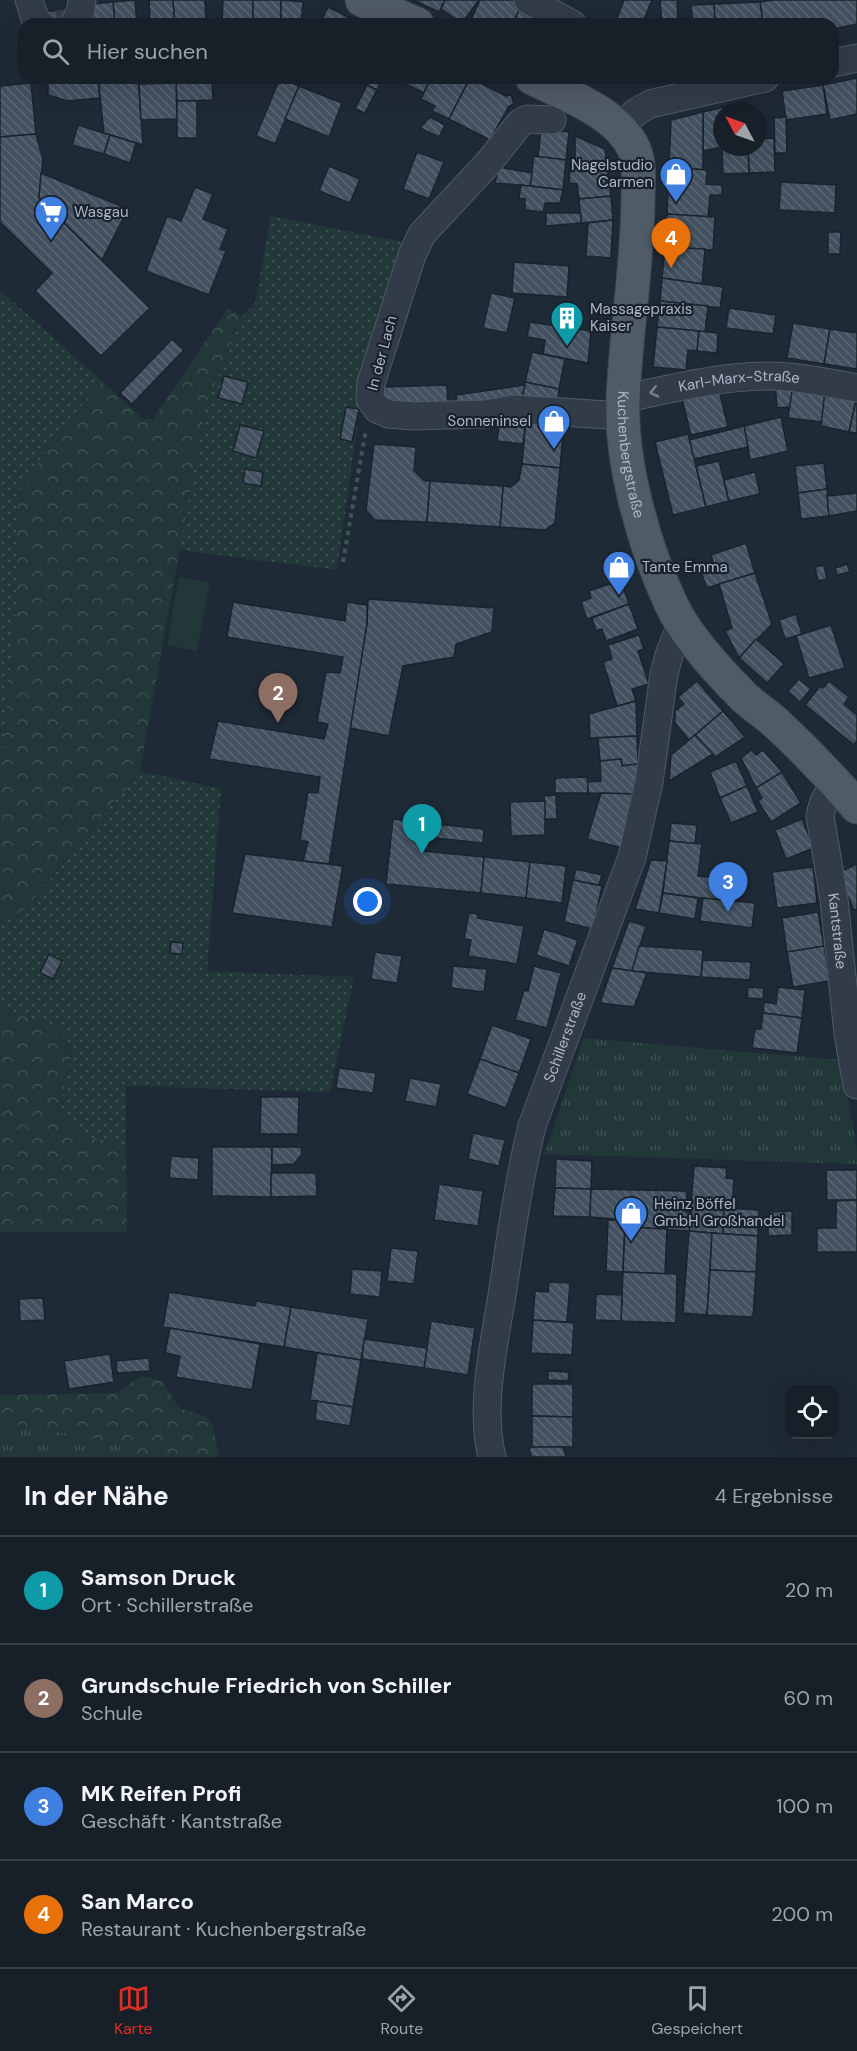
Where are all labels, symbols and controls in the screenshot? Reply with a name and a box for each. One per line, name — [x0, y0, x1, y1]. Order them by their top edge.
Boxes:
search box — [18, 18, 839, 84]
icon: search — [39, 35, 72, 68]
text: Hier suchen — [87, 37, 208, 66]
north arrow — [713, 102, 767, 156]
place label: Nagelstudio Carmen — [571, 155, 653, 192]
shop icon: Nagelstudio Carmen — [658, 156, 694, 203]
supermarket icon: Wasgau — [33, 194, 69, 241]
place label: Wasgau — [74, 202, 129, 222]
pin: 4 — [652, 218, 690, 268]
place label: Massagepraxis Kaiser — [590, 299, 692, 336]
building icon: Massagepraxis Kaiser — [549, 300, 585, 347]
street label: In der Lach — [362, 313, 402, 393]
street label: Karl-Marx-Straße — [677, 366, 801, 397]
one-way arrow — [649, 385, 659, 398]
street label: Kuchenbergstraße — [613, 390, 649, 520]
shop icon: Sonneninsel — [536, 403, 572, 450]
place label: Sonneninsel — [447, 411, 531, 431]
shop icon: Tante Emma — [601, 549, 637, 596]
place label: Tante Emma — [642, 557, 728, 577]
pin: 2 — [258, 674, 298, 723]
pin: 1 — [402, 804, 442, 854]
pin: 3 — [708, 862, 748, 912]
your location — [353, 887, 382, 916]
street label: Kantstraße — [823, 891, 851, 970]
street label: Schillerstraße — [539, 989, 591, 1085]
place label: Heinz Böffel GmbH Großhandel — [654, 1194, 784, 1231]
shop icon: Heinz Böffel GmbH Großhandel — [613, 1195, 649, 1242]
map controls — [785, 1385, 839, 1439]
button: locate — [785, 1385, 839, 1439]
text: In der Nähe — [24, 1479, 169, 1513]
text: 4 Ergebnisse — [715, 1483, 833, 1509]
text: Samson Druck — [81, 1563, 236, 1592]
text: 1 — [40, 1577, 47, 1603]
text: 20 m — [785, 1577, 833, 1603]
text: Ort · Schillerstraße — [81, 1592, 253, 1618]
text: Grundschule Friedrich von Schiller — [81, 1671, 452, 1700]
text: 2 — [38, 1685, 49, 1711]
text: 60 m — [784, 1685, 833, 1711]
text: Schule — [81, 1700, 143, 1726]
text: MK Reifen Profi — [81, 1779, 241, 1808]
text: 3 — [37, 1793, 50, 1819]
text: 100 m — [776, 1793, 833, 1819]
text: Geschäft · Kantstraße — [81, 1808, 282, 1834]
text: San Marco — [81, 1887, 194, 1916]
text: 4 — [37, 1901, 50, 1927]
text: 200 m — [771, 1901, 833, 1927]
text: Restaurant · Kuchenbergstraße — [81, 1916, 366, 1942]
tab: Karte — [114, 1982, 153, 2039]
tab: Route — [381, 1982, 423, 2039]
tab: Gespeichert — [651, 1982, 743, 2039]

